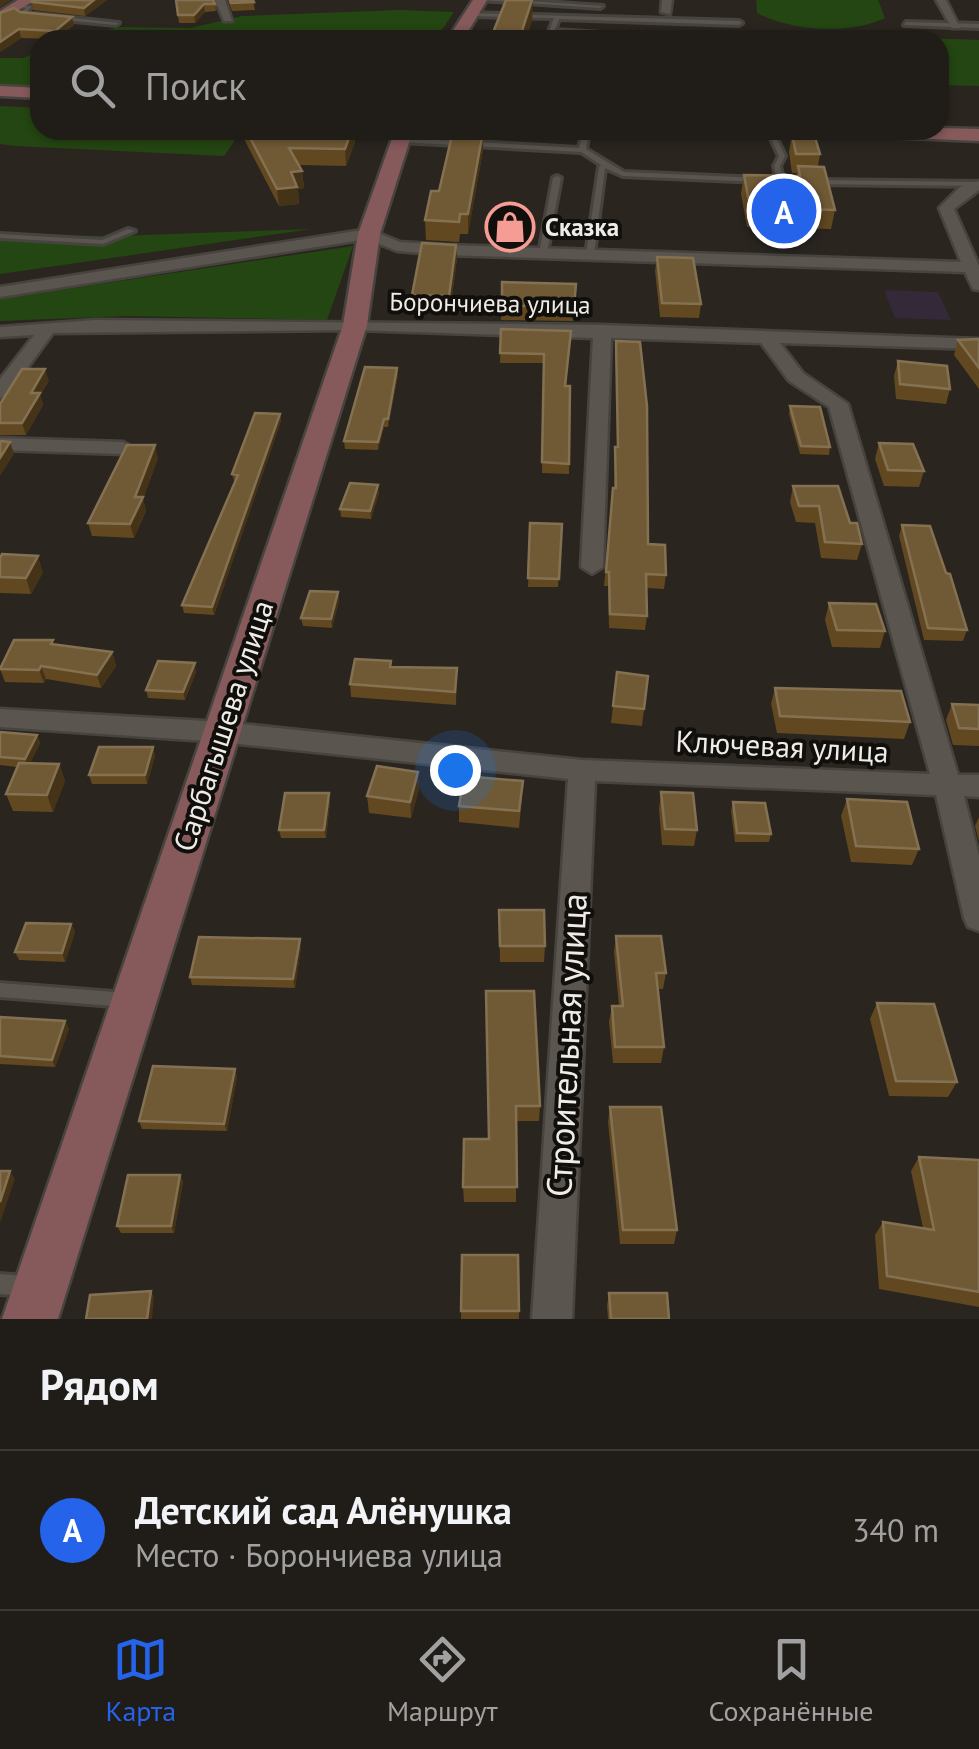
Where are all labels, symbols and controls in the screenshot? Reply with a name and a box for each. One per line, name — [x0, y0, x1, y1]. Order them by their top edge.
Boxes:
search box — [30, 30, 949, 140]
icon: search — [65, 58, 120, 113]
text: Поиск — [145, 61, 246, 110]
pin: A — [752, 174, 816, 248]
shop icon: Сказка — [484, 201, 536, 253]
place label: Сказка — [545, 211, 619, 243]
street label: Борончиева улица — [389, 285, 591, 321]
street label: Сарбагышева улица — [164, 595, 282, 856]
street label: Ключевая улица — [675, 720, 890, 771]
your location — [430, 745, 481, 796]
street label: Строительная улица — [535, 892, 597, 1198]
text: Рядом — [40, 1357, 159, 1412]
text: Детский сад Алёнушка — [135, 1485, 512, 1534]
text: A — [63, 1509, 82, 1551]
text: 340 m — [852, 1509, 939, 1551]
text: Место · Борончиева улица — [135, 1534, 503, 1576]
tab: Карта — [105, 1632, 176, 1729]
tab: Маршрут — [387, 1632, 498, 1729]
tab: Сохранённые — [708, 1632, 874, 1729]

